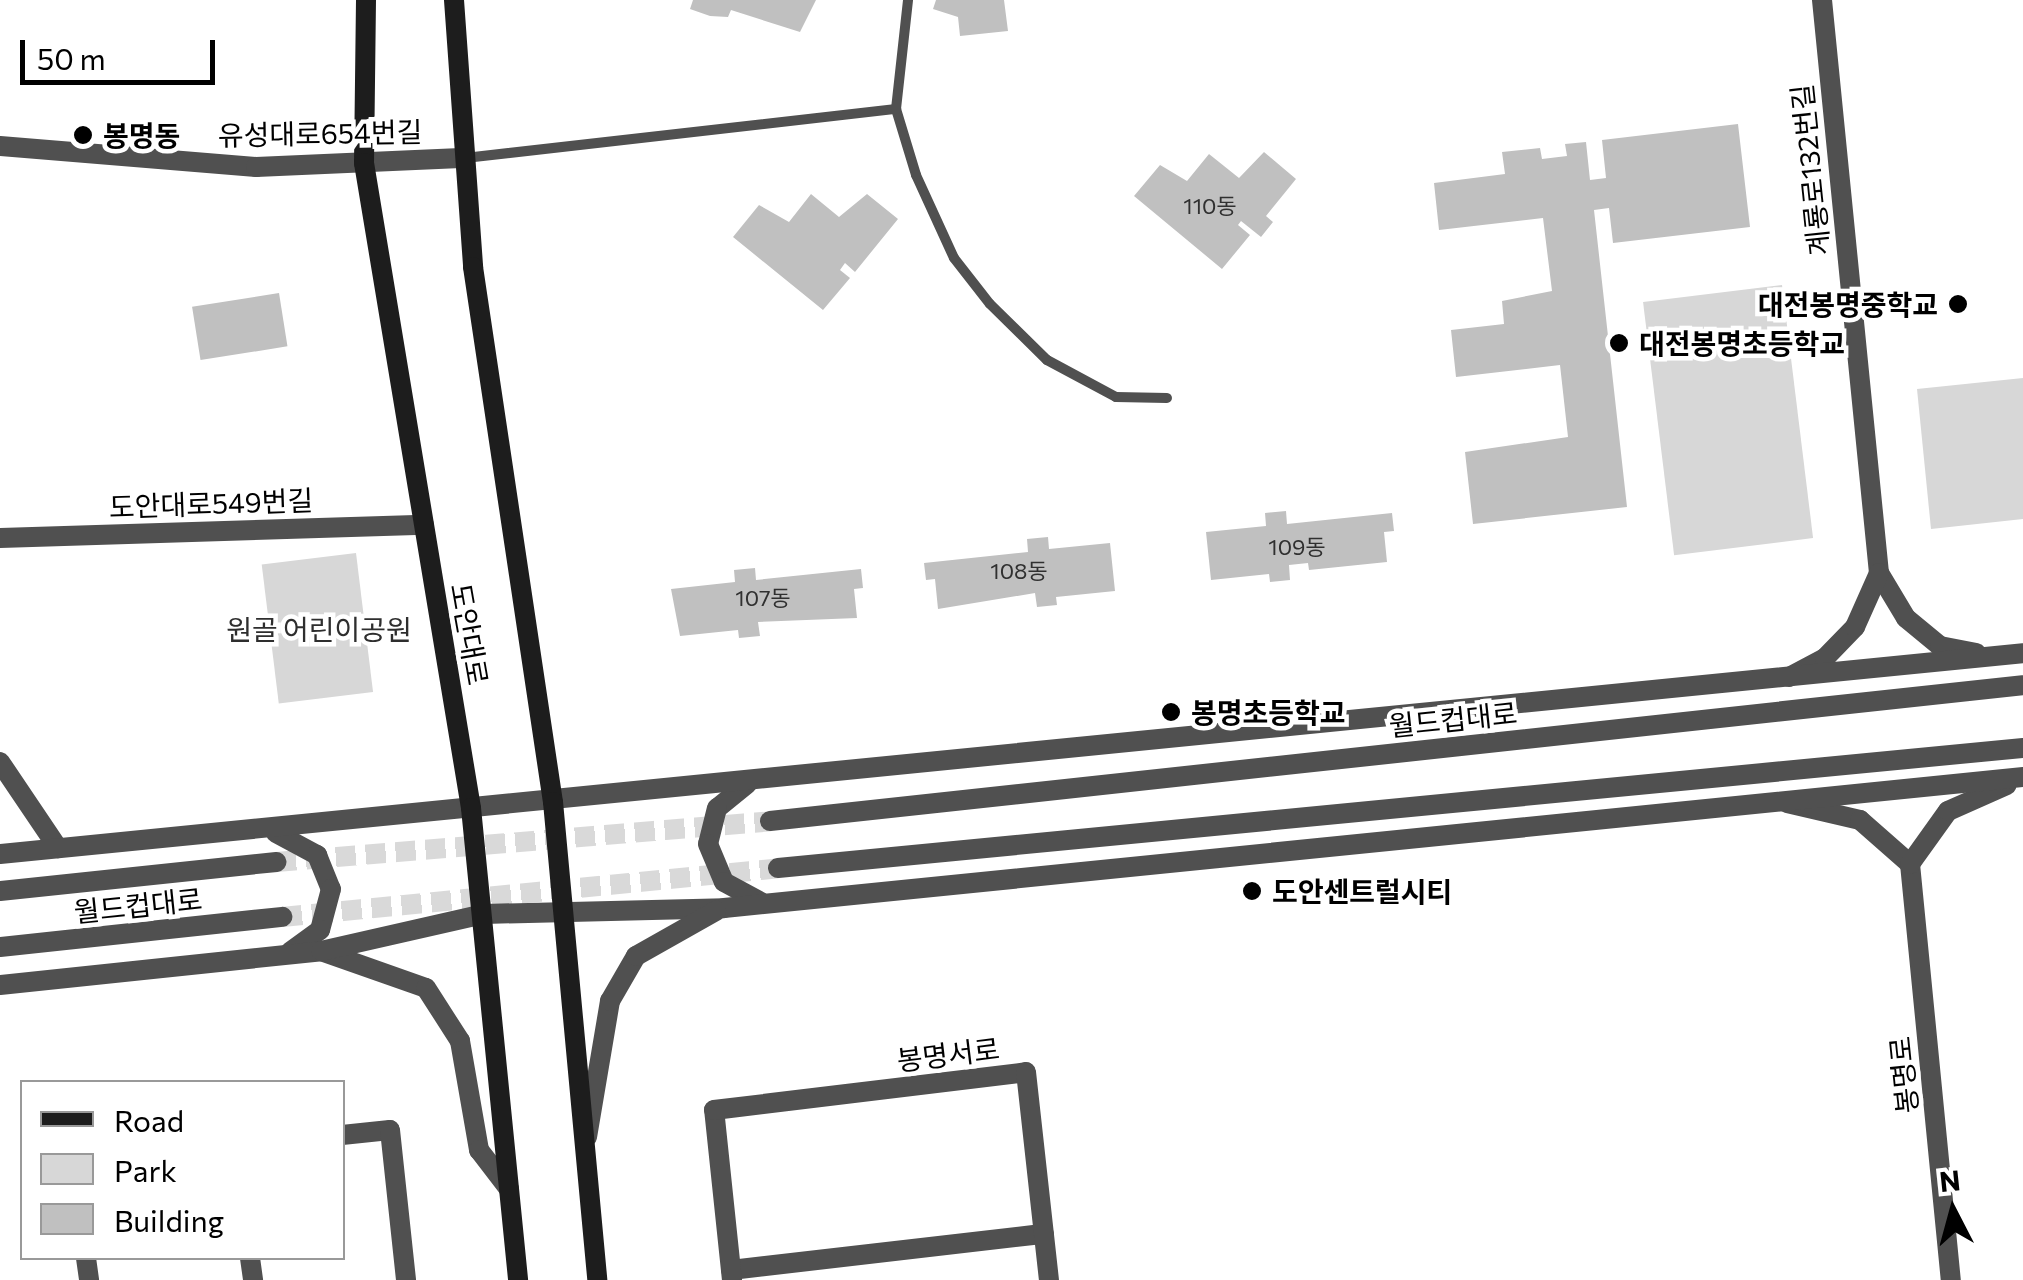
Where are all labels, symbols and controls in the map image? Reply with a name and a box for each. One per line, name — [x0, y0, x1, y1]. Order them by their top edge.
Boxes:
scale bar — [25, 20, 220, 82]
text: 50 m — [37, 39, 106, 76]
street label: 계룡로132번길 — [1784, 83, 1836, 257]
street label: 유성대로654번길 — [218, 114, 422, 152]
place label: 봉명동 — [103, 118, 180, 152]
marker: 봉명동 — [72, 124, 94, 146]
house number: 110동 — [1183, 193, 1237, 219]
place label: 대전봉명중학교 — [1758, 287, 1938, 321]
marker: 대전봉명중학교 — [1947, 293, 1969, 315]
place label: 대전봉명초등학교 — [1639, 326, 1845, 360]
marker: 대전봉명초등학교 — [1608, 332, 1630, 354]
street label: 도안대로549번길 — [108, 483, 314, 523]
house number: 109동 — [1268, 534, 1326, 560]
house number: 108동 — [990, 558, 1048, 584]
street label: 도안대로 — [445, 580, 495, 688]
house number: 107동 — [735, 585, 791, 611]
park label: 원골 어린이공원 — [226, 612, 412, 646]
place label: 봉명초등학교 — [1191, 695, 1346, 729]
street label: 월드컵대로 — [1387, 696, 1519, 742]
marker: 봉명초등학교 — [1160, 701, 1182, 723]
place label: 도안센트럴시티 — [1272, 874, 1452, 908]
marker: 도안센트럴시티 — [1241, 880, 1263, 902]
street label: 월드컵대로 — [72, 882, 204, 928]
street label: 봉명서로 — [895, 1031, 1001, 1077]
street label: 봉명로 — [1882, 1035, 1924, 1115]
legend — [20, 1080, 345, 1260]
text: Road — [114, 1101, 184, 1138]
text: Park — [114, 1151, 177, 1188]
north arrow — [1903, 1160, 2003, 1260]
text: N — [1938, 1162, 1962, 1198]
text: Building — [114, 1201, 224, 1238]

